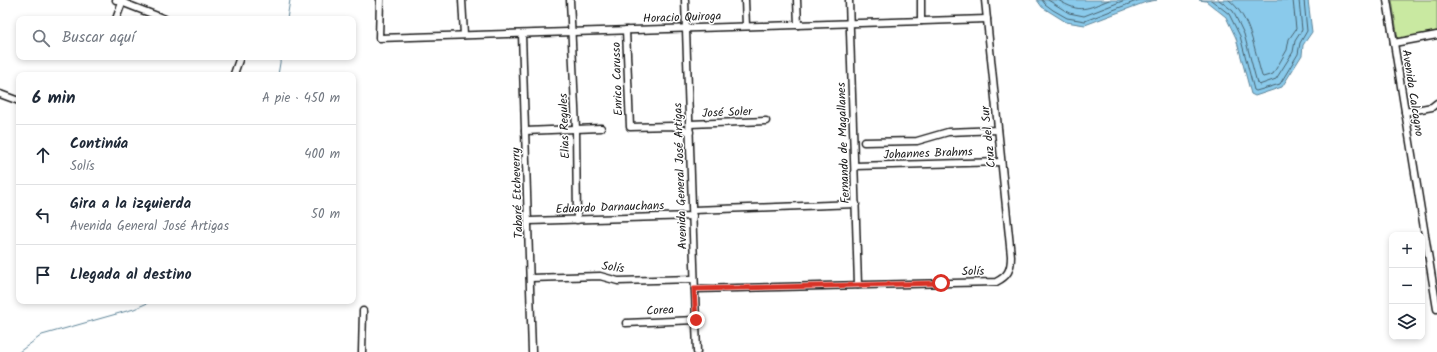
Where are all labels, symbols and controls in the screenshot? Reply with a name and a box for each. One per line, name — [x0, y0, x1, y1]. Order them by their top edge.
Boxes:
street label: Horacio Quiroga — [642, 7, 722, 28]
search box — [16, 16, 356, 60]
text: Buscar aquí — [62, 26, 135, 50]
icon: search — [30, 27, 52, 49]
street label: Enrico Carusso — [607, 42, 628, 116]
street label: Avenida Calcagno — [1396, 48, 1429, 138]
street label: Fernando de Magallanes — [832, 82, 855, 204]
text: 6 min — [32, 85, 76, 112]
text: A pie · 450 m — [262, 88, 340, 109]
street label: Elias Regules — [554, 93, 575, 159]
street label: Avenida General José Artigas — [668, 102, 693, 250]
street label: José Soler — [702, 102, 754, 123]
street label: Cruz del Sur — [976, 104, 1001, 169]
text: Continúa — [70, 132, 128, 156]
street label: Johannes Brahms — [883, 142, 973, 165]
icon: ahead — [32, 144, 54, 166]
text: 400 m — [304, 144, 340, 165]
street label: Tabaré Etcheverry — [506, 147, 529, 239]
text: Solís — [70, 156, 95, 177]
text: Gira a la izquierda — [70, 192, 191, 216]
street label: Eduardo Darnauchans — [555, 196, 665, 219]
icon: left — [32, 204, 54, 226]
text: 50 m — [311, 204, 340, 225]
text: Avenida General José Artigas — [70, 216, 229, 237]
map controls — [1389, 232, 1425, 340]
button: + — [1389, 232, 1425, 268]
street label: Solís — [601, 257, 625, 278]
street label: Solís — [961, 262, 985, 281]
text: Llegada al destino — [70, 263, 192, 287]
icon: arrive — [32, 264, 54, 286]
button: − — [1389, 268, 1425, 304]
route start — [932, 274, 950, 292]
street label: Corea — [646, 300, 675, 321]
button: layers — [1389, 304, 1425, 340]
route end — [687, 311, 705, 329]

